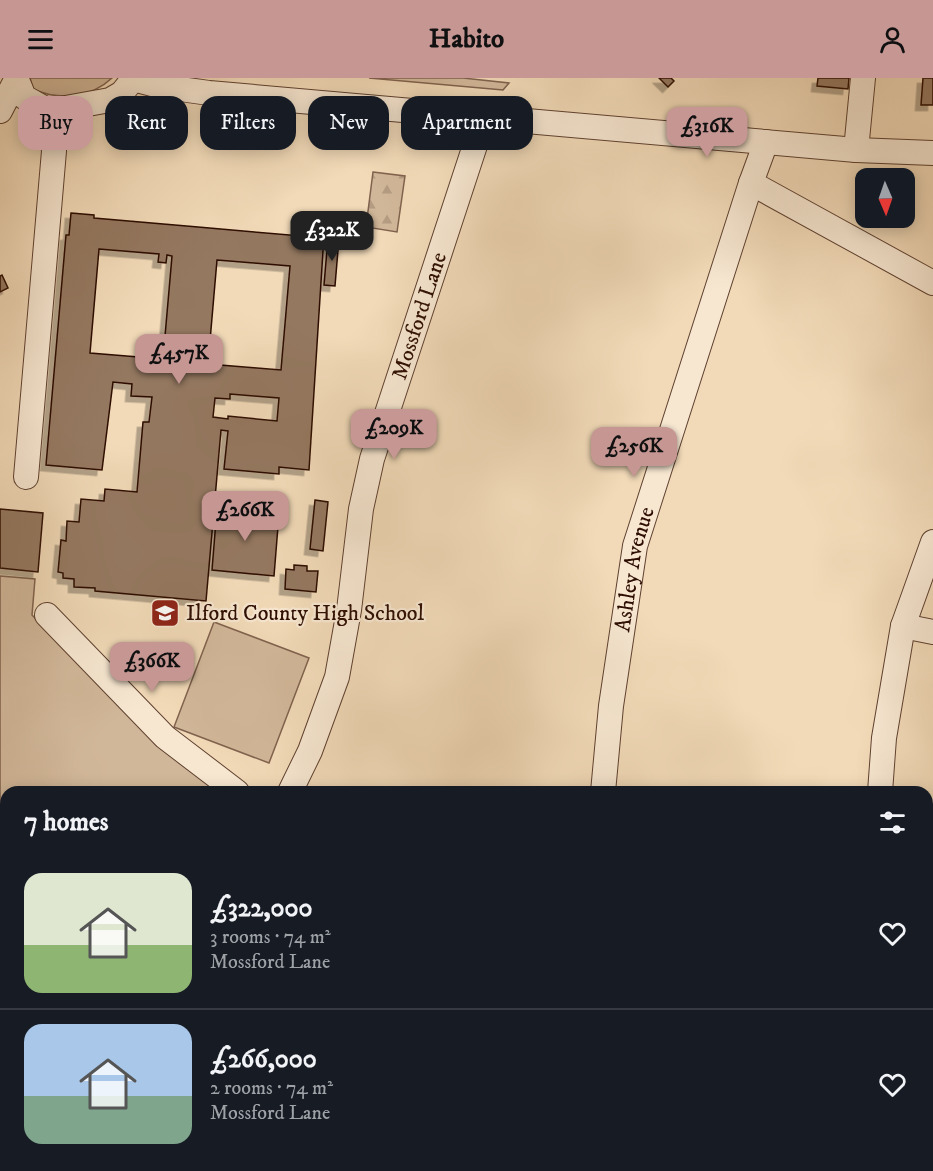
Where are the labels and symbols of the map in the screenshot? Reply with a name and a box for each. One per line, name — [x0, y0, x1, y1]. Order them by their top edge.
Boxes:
pin: £316K — [665, 107, 749, 158]
north arrow — [855, 168, 915, 228]
pin: £322K — [290, 211, 374, 262]
street label: Mossford Lane — [386, 249, 452, 383]
pin: £457K — [137, 334, 221, 385]
pin: £209K — [352, 409, 436, 460]
pin: £256K — [592, 427, 676, 478]
pin: £266K — [203, 491, 287, 542]
street label: Ashley Avenue — [609, 503, 660, 634]
school or university icon: Ilford County High School — [149, 597, 181, 629]
place label: Ilford County High School — [186, 600, 424, 627]
pin: £366K — [110, 642, 194, 693]

